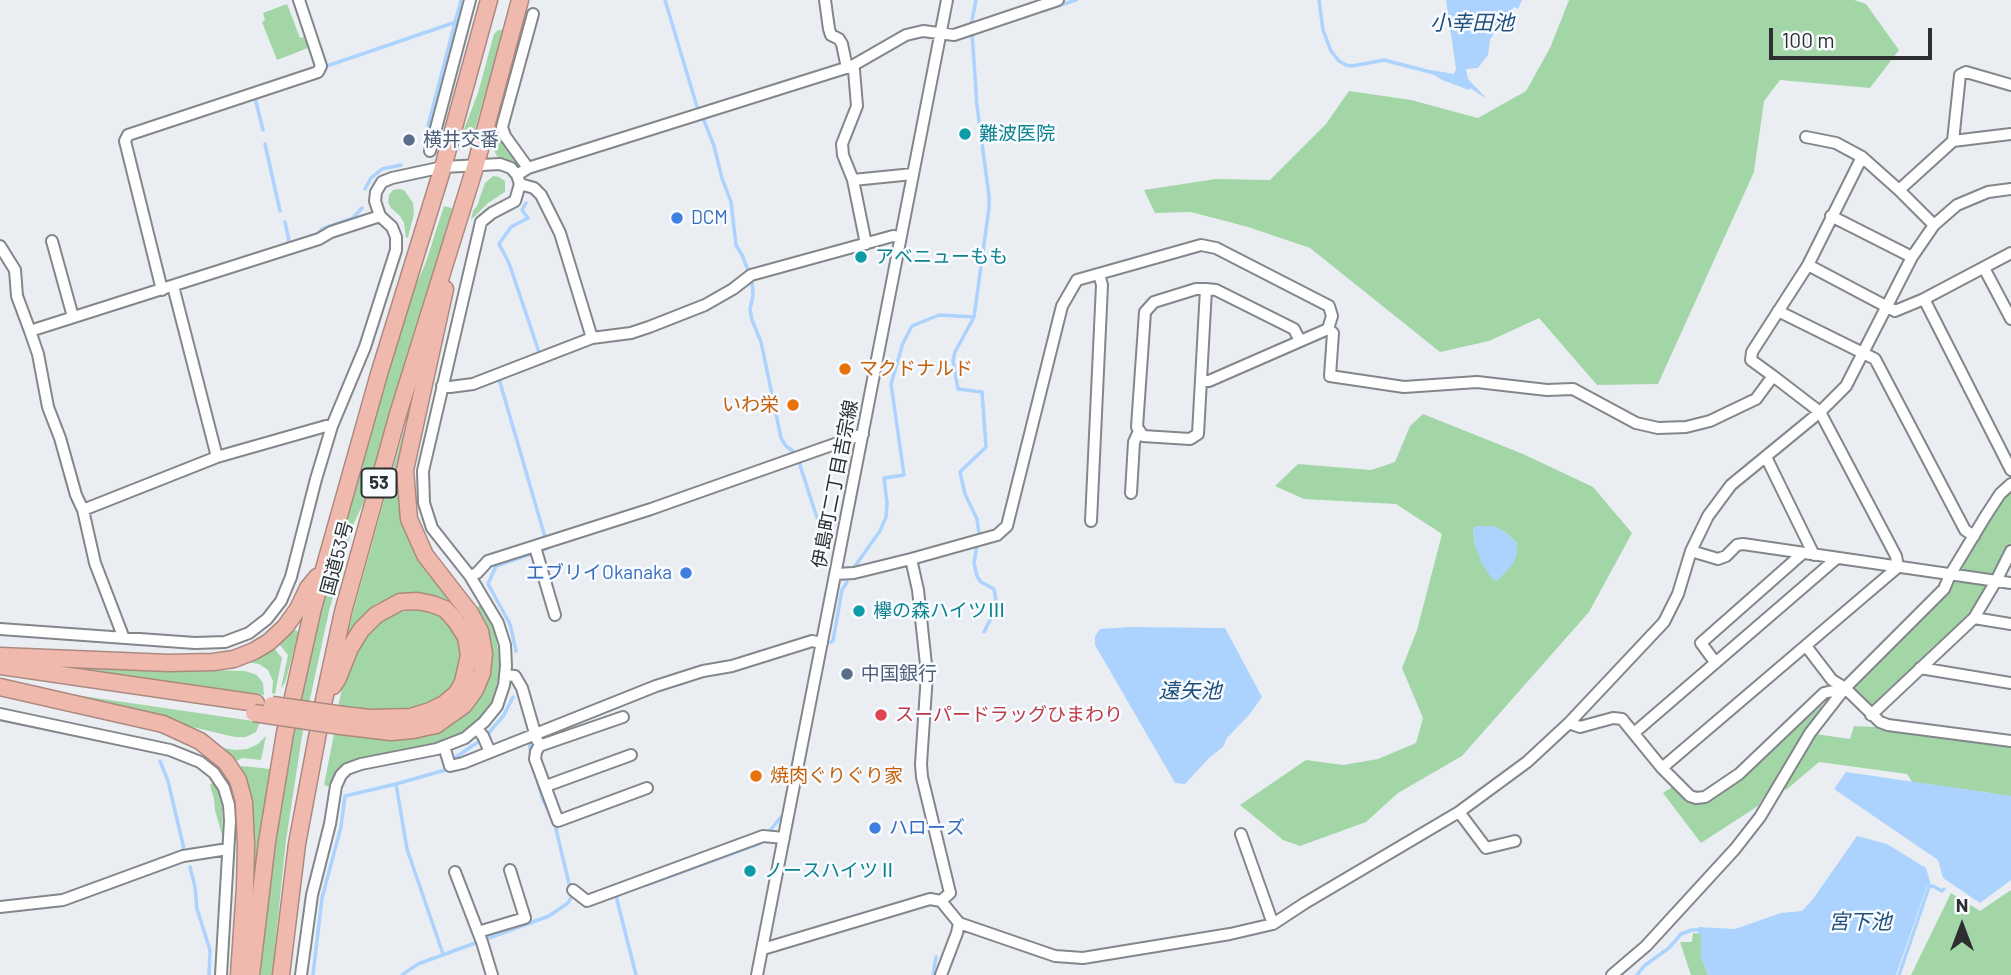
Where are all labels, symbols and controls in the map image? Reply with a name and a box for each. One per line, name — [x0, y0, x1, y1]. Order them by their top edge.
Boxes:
water label: 小幸田池 — [1430, 10, 1514, 36]
scale bar — [1773, 14, 1936, 58]
text: 100 m — [1782, 27, 1835, 52]
place label: 難波医院 — [979, 123, 1055, 145]
marker: 難波医院 — [957, 126, 973, 142]
place label: 横井交番 — [423, 129, 499, 151]
marker: 横井交番 — [401, 132, 417, 148]
place label: DCM — [691, 207, 728, 229]
marker: DCM — [669, 210, 685, 226]
place label: アベニューもも — [875, 246, 1008, 268]
marker: アベニューもも — [853, 249, 869, 265]
place label: マクドナルド — [859, 358, 973, 380]
marker: マクドナルド — [837, 361, 853, 377]
place label: いわ栄 — [722, 394, 779, 416]
marker: いわ栄 — [785, 397, 801, 413]
street label: 伊島町二丁目吉宗線 — [807, 398, 863, 570]
road number: 53 — [362, 468, 396, 498]
street label: 国道53号 — [316, 518, 358, 598]
place label: エブリイOkanaka — [526, 562, 672, 584]
marker: エブリイOkanaka — [678, 565, 694, 581]
place label: 欅の森ハイツⅢ — [873, 600, 1006, 622]
marker: 欅の森ハイツⅢ — [851, 603, 867, 619]
place label: 中国銀行 — [861, 663, 937, 685]
marker: 中国銀行 — [839, 666, 855, 682]
water label: 遠矢池 — [1159, 678, 1221, 704]
place label: スーパードラッグひまわり — [895, 704, 1123, 726]
marker: スーパードラッグひまわり — [873, 707, 889, 723]
place label: 焼肉ぐりぐり家 — [770, 765, 903, 787]
marker: 焼肉ぐりぐり家 — [748, 768, 764, 784]
place label: ハローズ — [889, 817, 965, 839]
marker: ハローズ — [867, 820, 883, 836]
place label: ノースハイツⅡ — [764, 860, 897, 882]
marker: ノースハイツⅡ — [742, 863, 758, 879]
north arrow — [1927, 891, 1997, 961]
text: N — [1956, 893, 1968, 916]
water label: 宮下池 — [1829, 909, 1891, 935]

